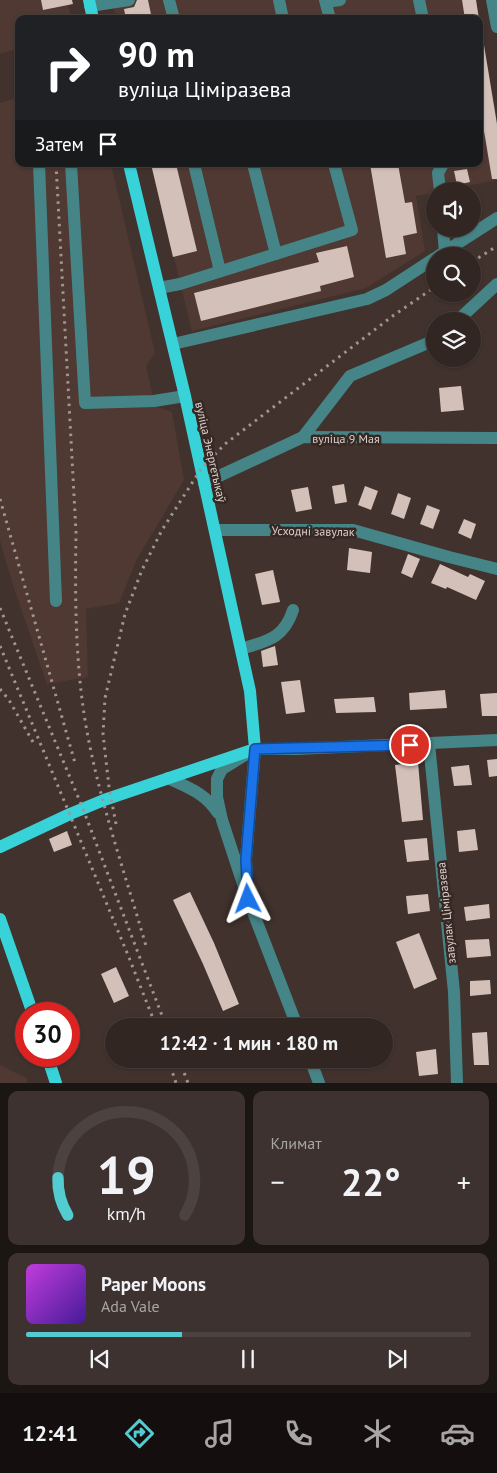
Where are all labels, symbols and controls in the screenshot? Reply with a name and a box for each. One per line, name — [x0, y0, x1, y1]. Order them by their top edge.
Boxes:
text: 90 m — [118, 31, 195, 77]
icon: right — [35, 35, 100, 100]
text: вуліца Ціміразева — [118, 75, 291, 103]
icon: arrive — [94, 130, 122, 158]
text: Затем — [35, 132, 84, 156]
map controls — [426, 182, 481, 367]
button: sound — [426, 182, 481, 237]
button: search — [426, 247, 481, 302]
button: layers — [426, 312, 481, 367]
street label: вуліца Энергетыкаў — [192, 400, 230, 504]
street label: вуліца 9 Мая — [312, 431, 380, 446]
street label: Усходні завулак — [271, 523, 355, 539]
pin — [389, 724, 431, 766]
icon: arrive — [396, 731, 424, 759]
street label: завулак Ціміразева — [433, 862, 459, 964]
position arrow — [221, 872, 273, 924]
speed limit sign: 30 — [15, 1002, 80, 1067]
text: 12:42 · 1 мин · 180 m — [160, 1031, 338, 1055]
text: Климат — [271, 1133, 322, 1153]
text: 19 — [97, 1141, 156, 1208]
text: 22° — [341, 1157, 401, 1206]
text: − — [271, 1163, 285, 1200]
text: + — [457, 1163, 471, 1200]
text: km/h — [107, 1202, 146, 1225]
text: Paper Moons — [101, 1272, 206, 1296]
text: Ada Vale — [101, 1296, 160, 1316]
icon: previous — [86, 1345, 114, 1373]
icon: pause — [234, 1345, 262, 1373]
icon: next — [383, 1345, 411, 1373]
icon: directions — [122, 1416, 157, 1451]
icon: music — [202, 1416, 237, 1451]
icon: phone — [281, 1416, 316, 1451]
icon: climate — [360, 1416, 395, 1451]
icon: car — [440, 1416, 475, 1451]
text: 12:41 — [22, 1419, 78, 1447]

